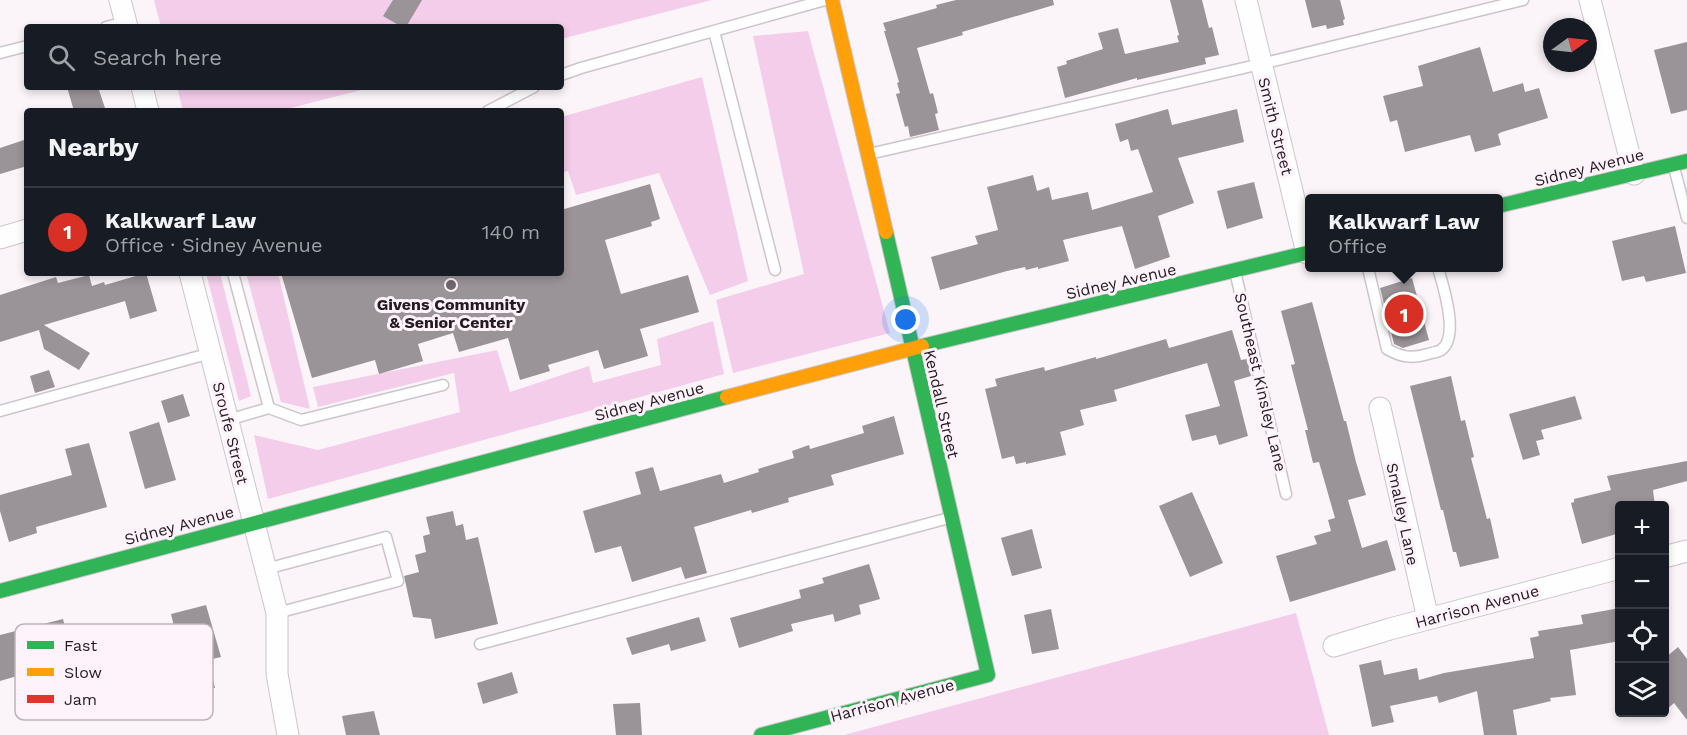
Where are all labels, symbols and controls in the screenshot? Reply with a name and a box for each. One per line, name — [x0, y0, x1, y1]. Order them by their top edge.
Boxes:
north arrow — [1543, 18, 1597, 72]
search box — [24, 24, 564, 90]
icon: search — [45, 41, 78, 74]
text: Search here — [93, 45, 222, 70]
street label: Smith Street — [1254, 75, 1297, 177]
text: Nearby — [48, 132, 139, 162]
street label: Sidney Avenue — [1532, 145, 1646, 190]
popup — [1305, 194, 1503, 272]
text: Kalkwarf Law — [105, 208, 256, 233]
text: Kalkwarf Law — [1328, 209, 1480, 234]
text: 1 — [63, 220, 72, 244]
text: 140 m — [482, 220, 540, 244]
text: Office · Sidney Avenue — [105, 233, 323, 257]
text: Office — [1328, 234, 1387, 258]
street label: Sidney Avenue — [1064, 260, 1178, 303]
marker: Givens Community & Senior Center — [444, 278, 458, 292]
street label: Southeast Kinsley Lane — [1231, 291, 1290, 473]
pin: 1 — [1384, 292, 1424, 336]
place label: Givens Community & Senior Center — [377, 295, 526, 332]
your location — [891, 305, 920, 334]
street label: Kendall Street — [920, 348, 963, 461]
street label: Sidney Avenue — [592, 378, 706, 425]
street label: Sroufe Street — [209, 380, 252, 487]
street label: Smalley Lane — [1382, 461, 1423, 567]
map controls — [1615, 501, 1669, 717]
button: + — [1615, 501, 1669, 555]
street label: Sidney Avenue — [122, 502, 236, 549]
button: − — [1615, 555, 1669, 609]
street label: Harrison Avenue — [1413, 581, 1541, 632]
button: locate — [1615, 609, 1669, 663]
legend — [15, 624, 213, 720]
text: Fast — [64, 636, 97, 655]
text: Slow — [64, 663, 102, 682]
button: layers — [1615, 663, 1669, 717]
street label: Harrison Avenue — [828, 675, 956, 726]
text: Jam — [64, 690, 97, 709]

